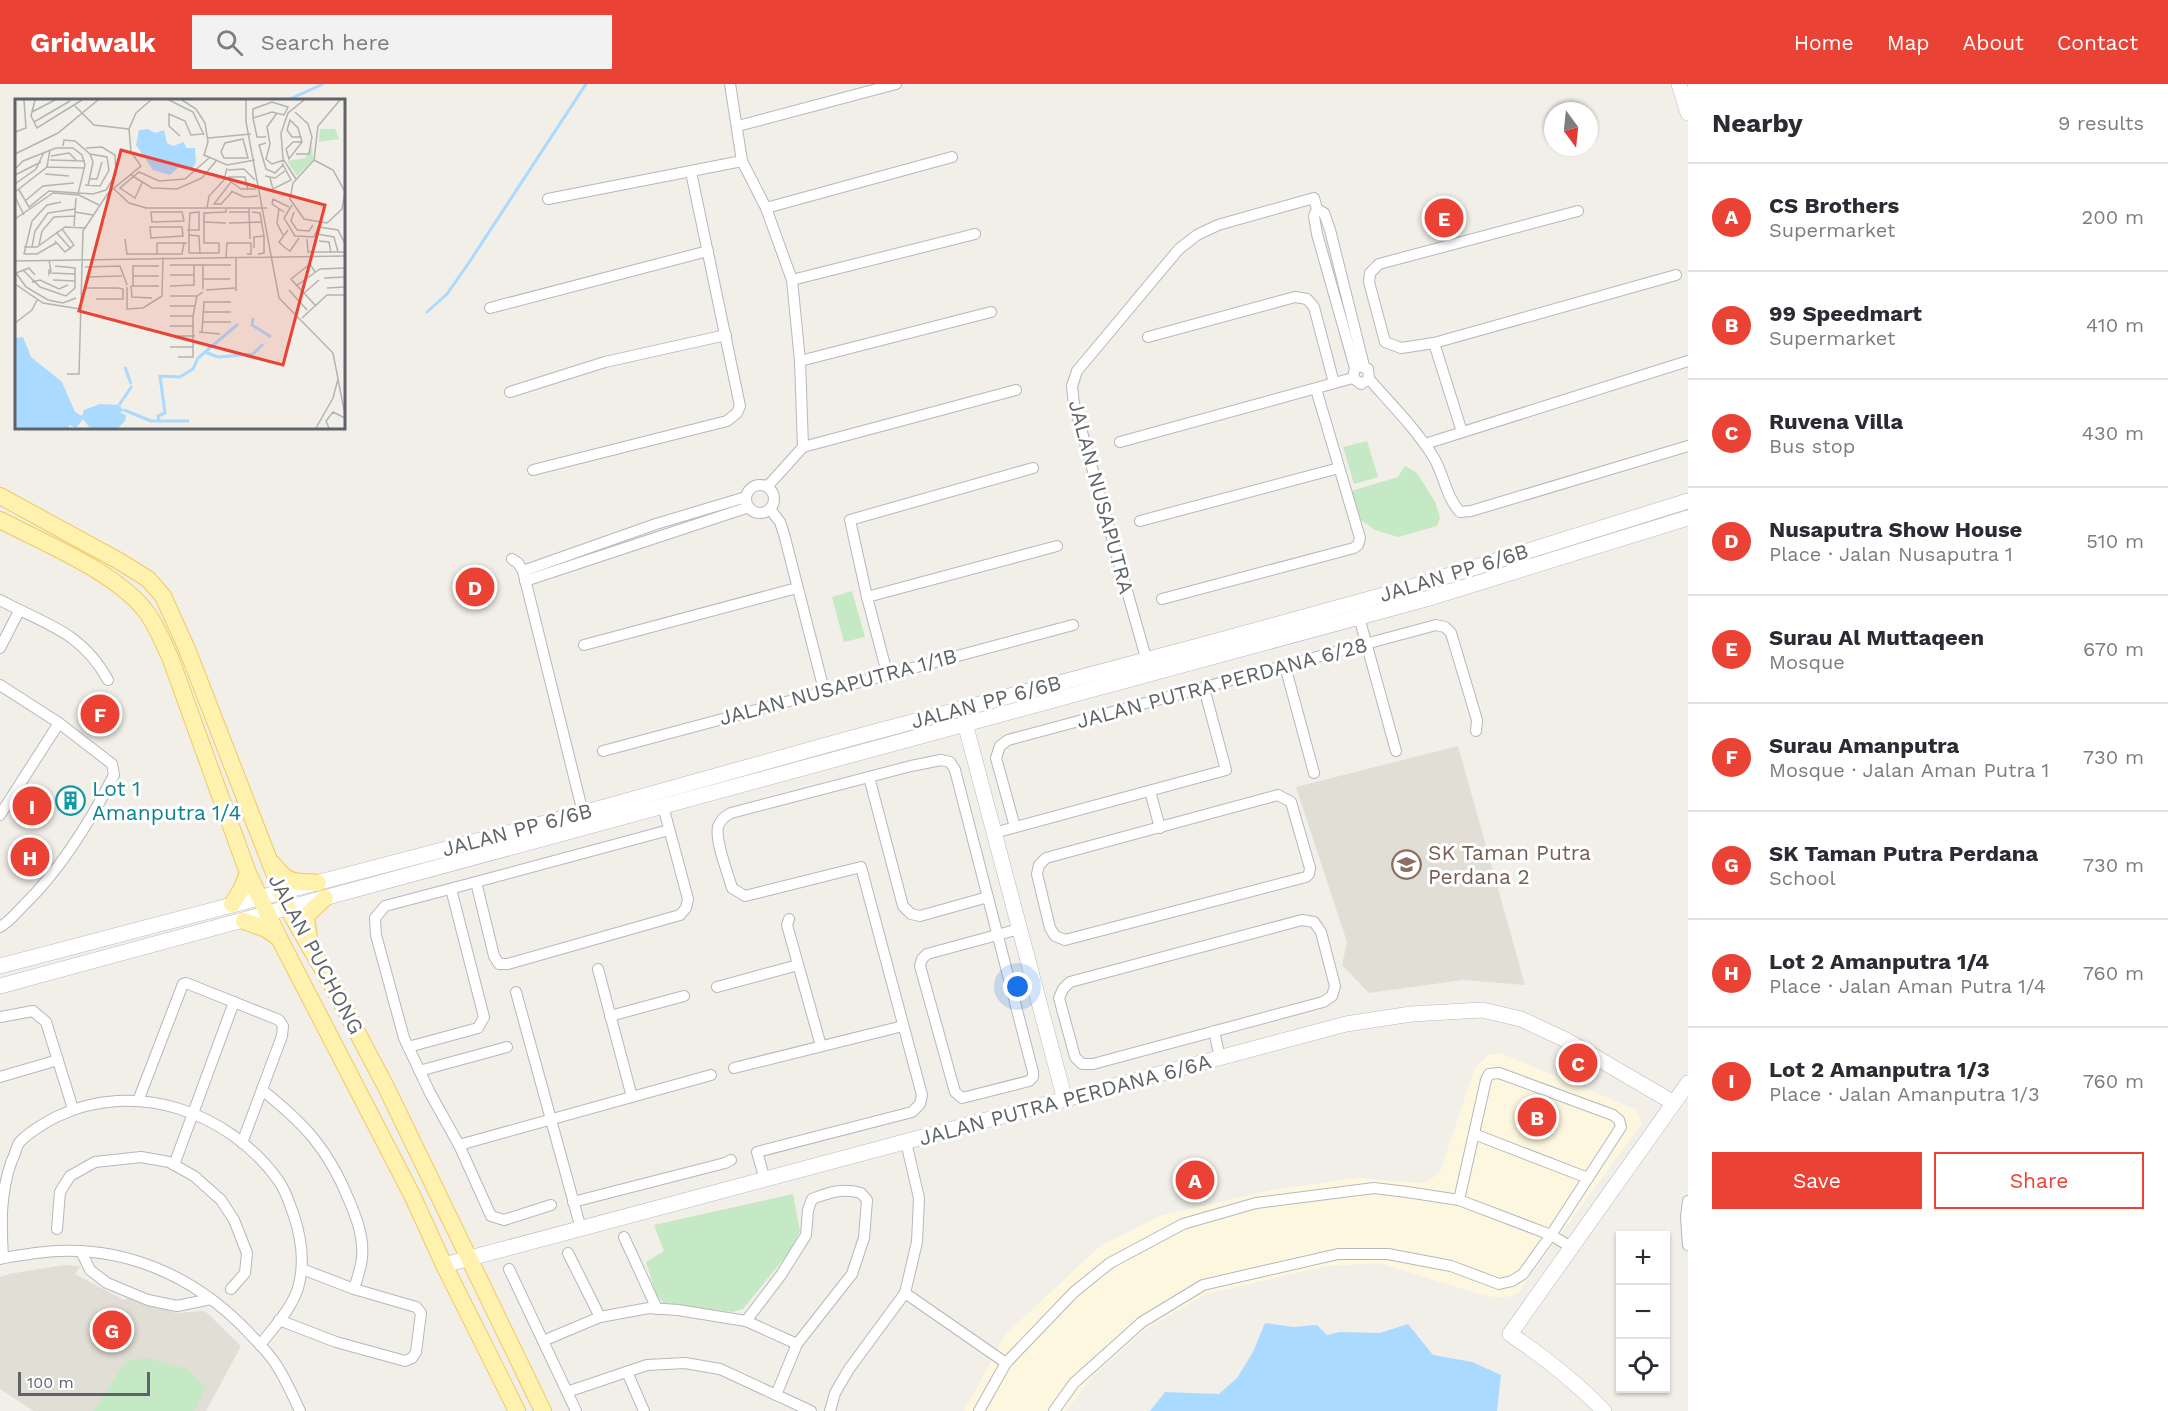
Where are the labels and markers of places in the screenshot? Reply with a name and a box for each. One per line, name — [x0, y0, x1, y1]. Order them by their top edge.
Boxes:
pin: E — [1424, 196, 1464, 240]
pin: D — [456, 564, 494, 610]
pin: F — [80, 692, 120, 736]
place label: Lot 1 Amanputra 1/4 — [92, 776, 241, 825]
pin: I — [12, 784, 51, 828]
building icon: Lot 1 Amanputra 1/4 — [55, 785, 87, 817]
pin: H — [10, 834, 50, 880]
place label: SK Taman Putra Perdana 2 — [1428, 840, 1591, 889]
school or university icon: SK Taman Putra Perdana 2 — [1391, 849, 1423, 881]
pin: C — [1558, 1040, 1598, 1086]
pin: B — [1518, 1094, 1556, 1140]
pin: A — [1176, 1158, 1214, 1202]
pin: G — [92, 1308, 132, 1352]

